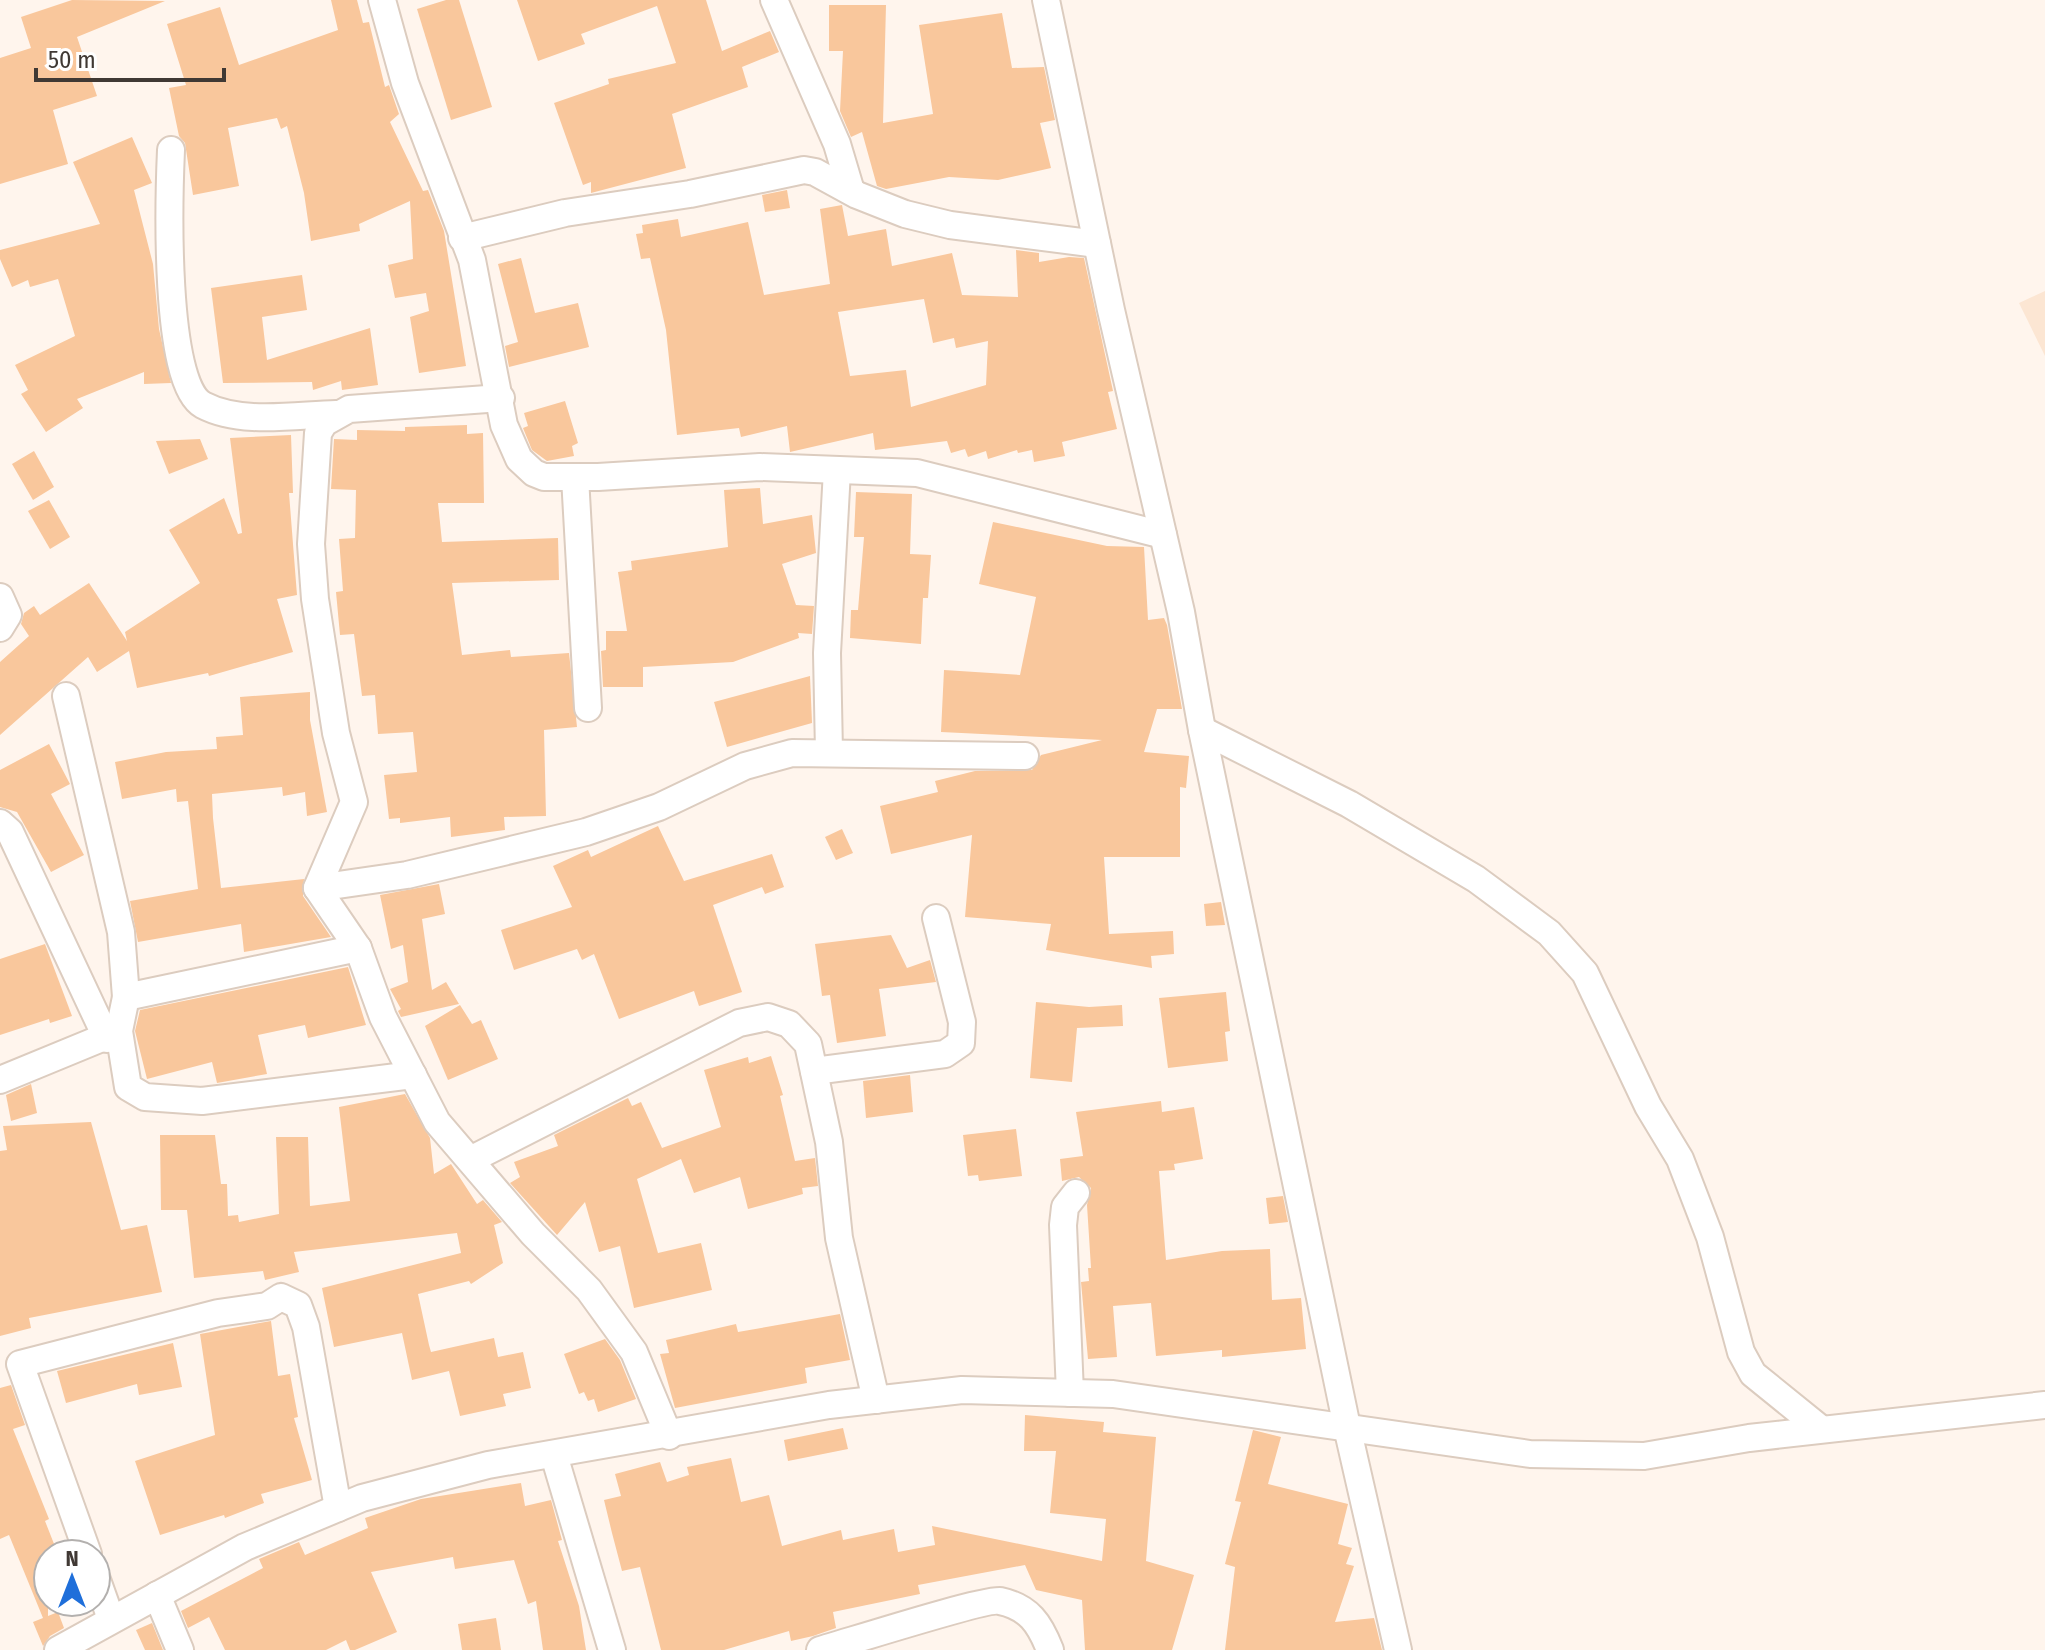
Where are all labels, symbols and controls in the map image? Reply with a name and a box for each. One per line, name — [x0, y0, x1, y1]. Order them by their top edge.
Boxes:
scale bar — [36, 32, 224, 82]
text: 50 m — [48, 46, 96, 74]
north arrow — [32, 1538, 112, 1618]
text: N — [65, 1545, 79, 1572]

